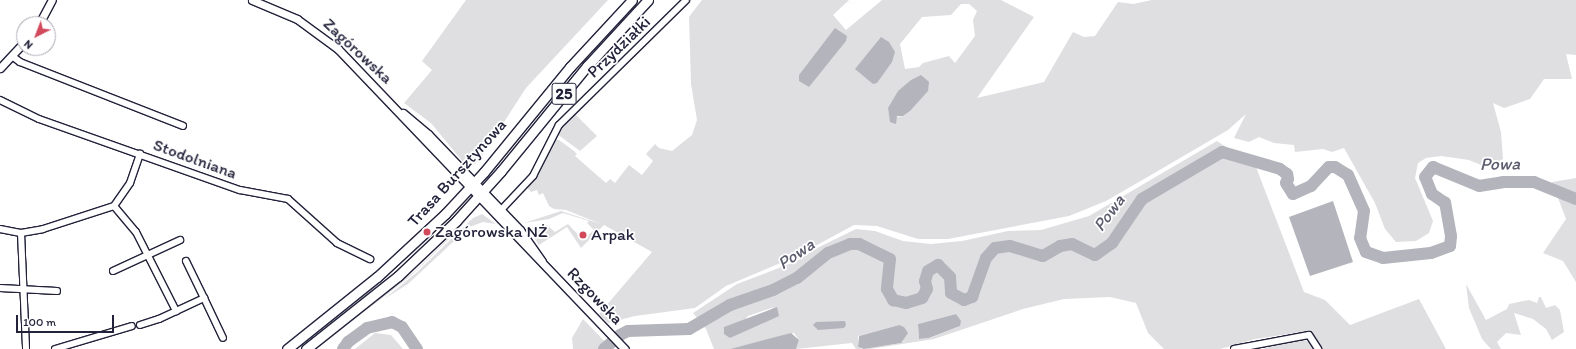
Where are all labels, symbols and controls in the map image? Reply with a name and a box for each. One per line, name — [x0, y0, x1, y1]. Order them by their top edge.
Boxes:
street label: Przydziałki — [583, 12, 655, 82]
street label: Zagórowska — [319, 14, 397, 88]
north arrow — [16, 16, 56, 56]
text: N — [21, 37, 35, 52]
road number: 25 — [551, 80, 577, 108]
street label: Trasa Bursztynowa — [403, 115, 511, 231]
street label: Stodolniana — [150, 134, 240, 184]
water label: Powa — [1480, 153, 1520, 175]
water label: Powa — [1088, 190, 1130, 236]
place label: Zagórowska NŻ — [435, 222, 548, 242]
place label: Arpak — [591, 225, 635, 245]
marker: Zagórowska NŻ — [422, 227, 432, 237]
marker: Arpak — [578, 230, 588, 240]
water label: Powa — [773, 234, 819, 274]
street label: Rzgowska — [563, 263, 627, 329]
scale bar — [18, 307, 116, 333]
text: 100 m — [23, 315, 56, 329]

